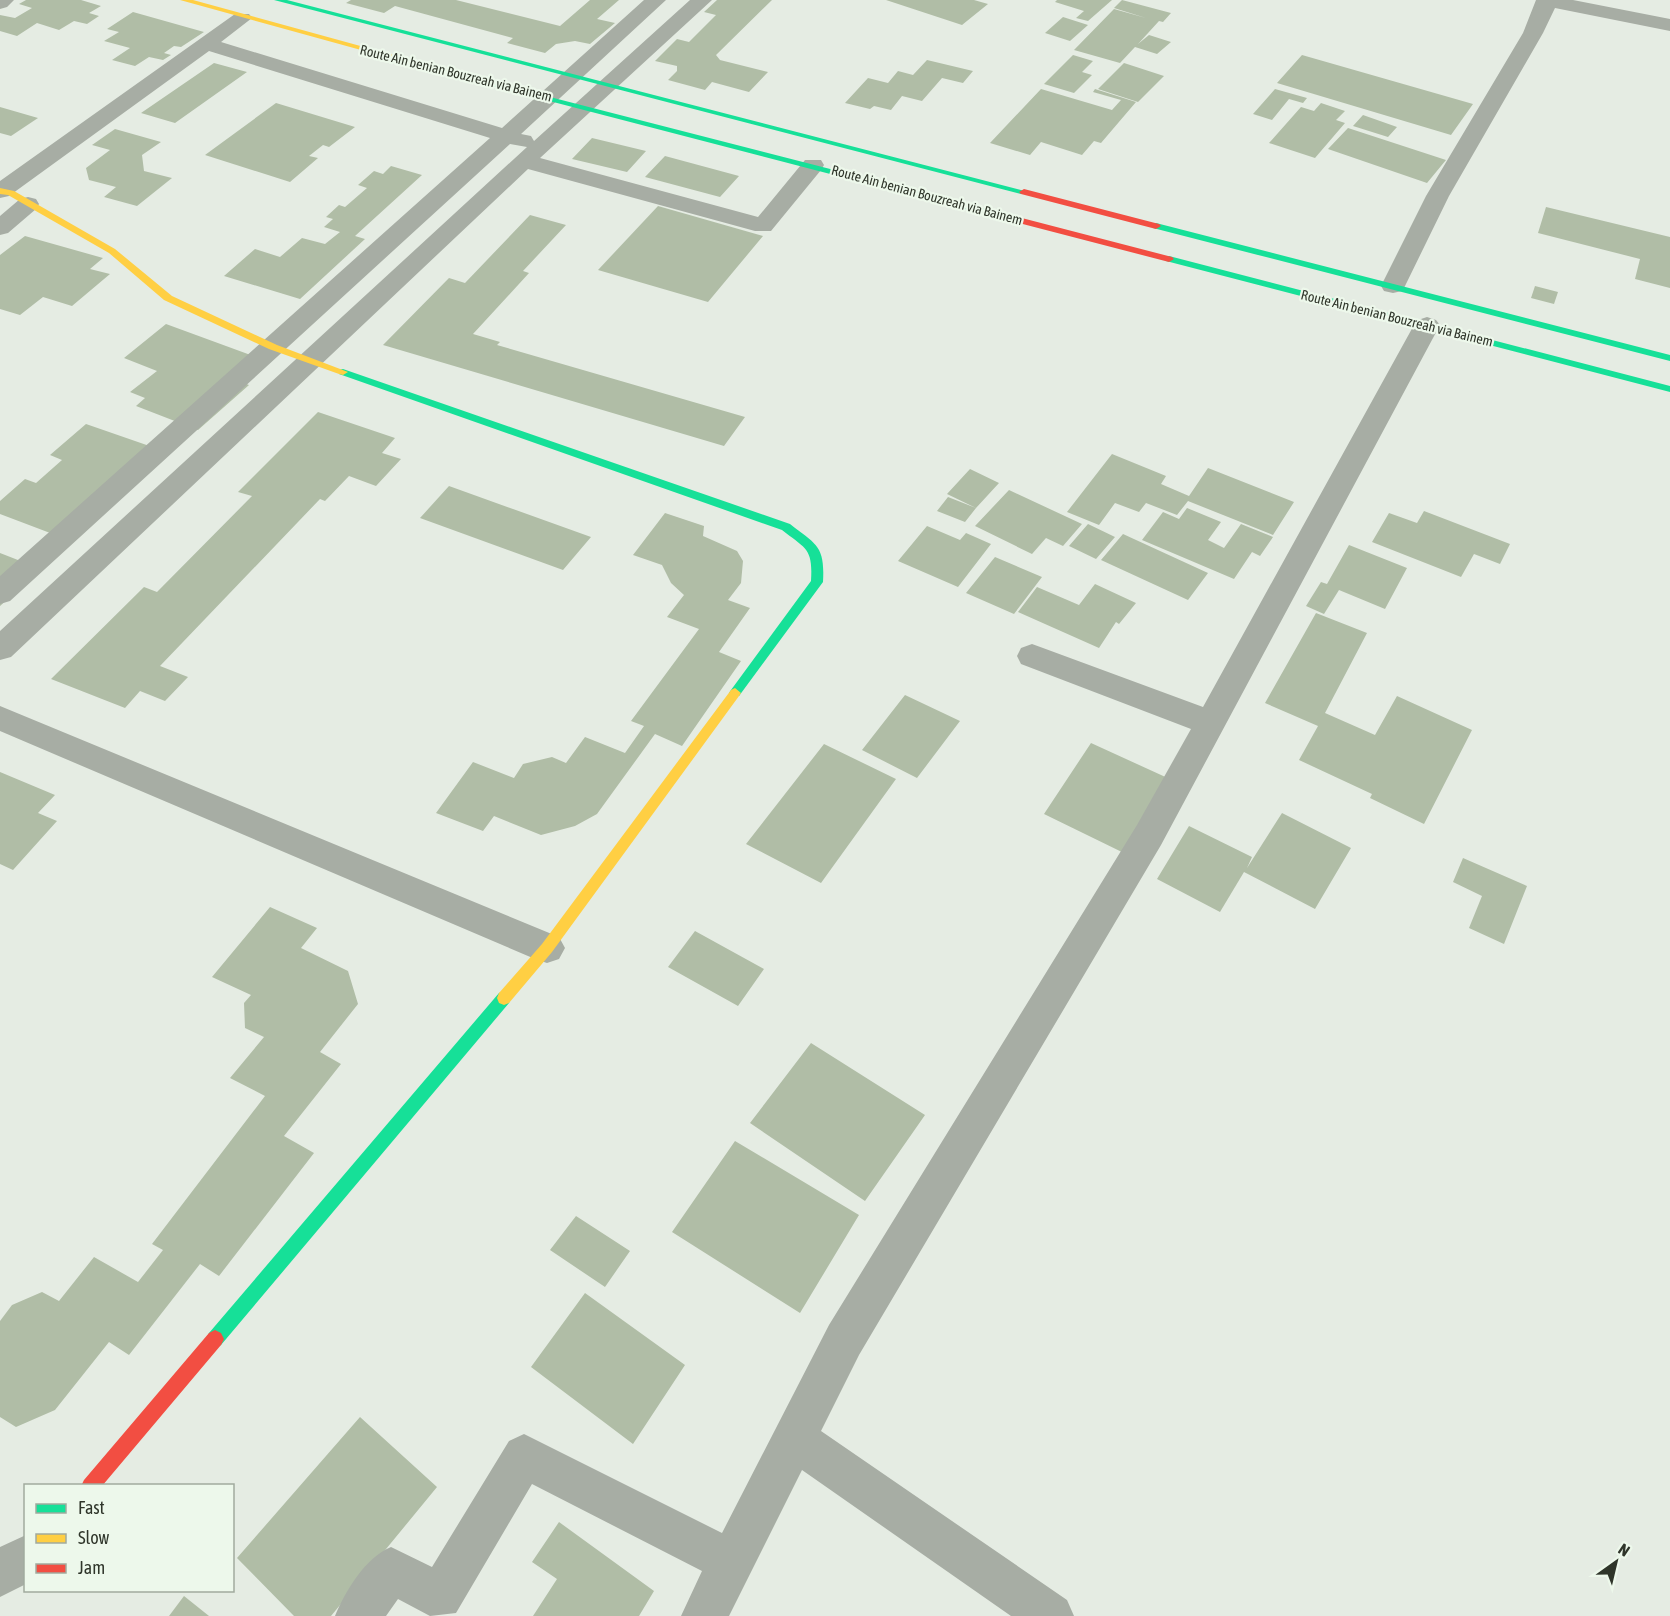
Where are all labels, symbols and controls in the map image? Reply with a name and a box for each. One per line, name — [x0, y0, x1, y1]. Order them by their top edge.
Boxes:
street label: Route Ain benian Bouzreah via Bainem — [358, 41, 554, 105]
street label: Route Ain benian Bouzreah via Bainem — [830, 162, 1024, 228]
street label: Route Ain benian Bouzreah via Bainem — [1299, 286, 1495, 350]
legend — [24, 1484, 234, 1592]
text: Fast — [78, 1497, 105, 1518]
text: Slow — [78, 1527, 109, 1548]
north arrow — [1586, 1532, 1646, 1592]
text: N — [1615, 1539, 1633, 1560]
text: Jam — [78, 1557, 105, 1578]

